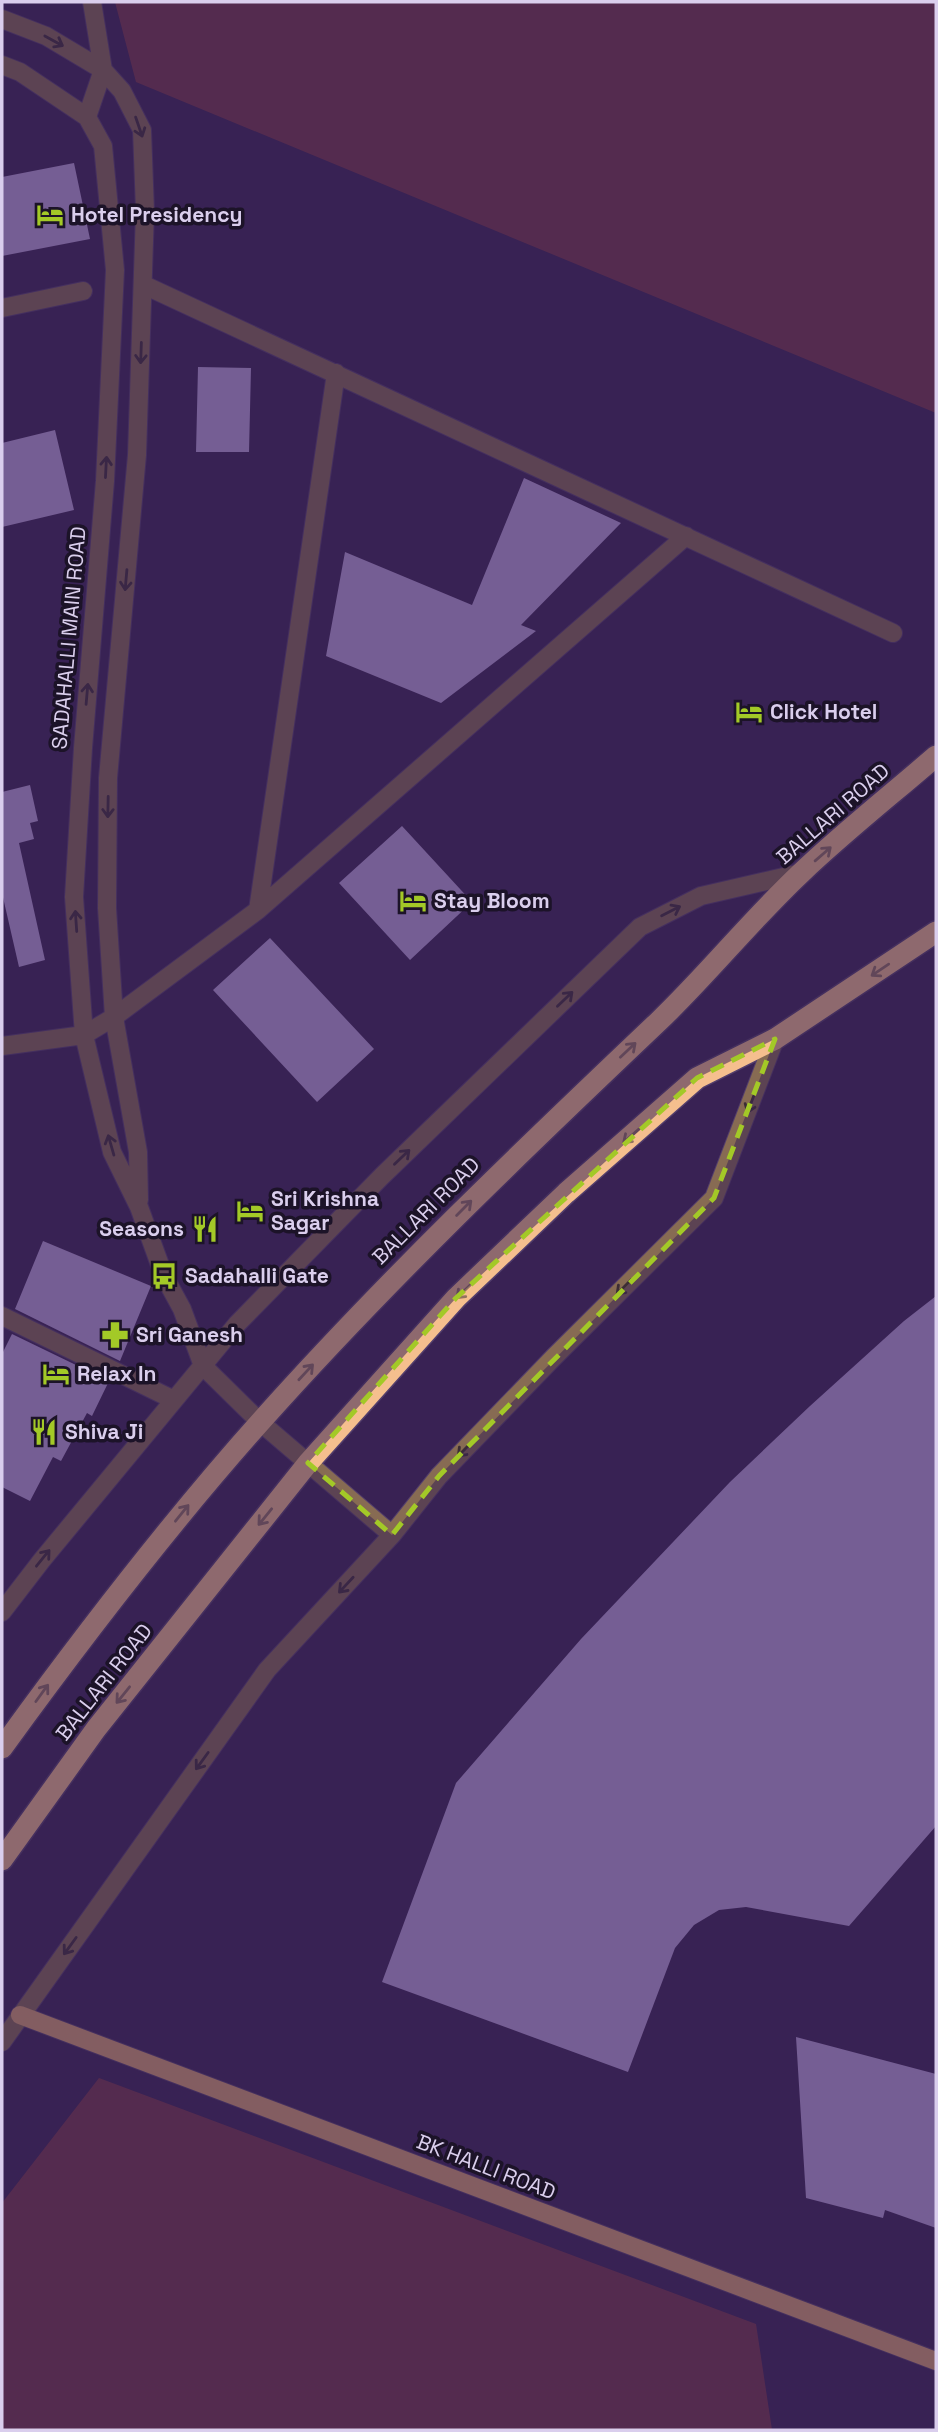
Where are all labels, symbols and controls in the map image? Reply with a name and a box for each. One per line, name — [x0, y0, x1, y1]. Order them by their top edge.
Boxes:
one-way arrow — [43, 35, 64, 48]
one-way arrow — [134, 115, 146, 137]
hotel icon: Hotel Presidency — [35, 200, 65, 230]
place label: Hotel Presidency — [71, 201, 243, 228]
one-way arrow — [134, 341, 147, 364]
one-way arrow — [99, 456, 112, 479]
street label: SADAHALLI MAIN ROAD — [45, 525, 92, 750]
one-way arrow — [119, 568, 132, 591]
one-way arrow — [81, 683, 94, 706]
hotel icon: Click Hotel — [734, 697, 764, 727]
place label: Click Hotel — [770, 698, 877, 725]
street label: BALLARI ROAD — [771, 757, 895, 870]
one-way arrow — [101, 795, 115, 818]
one-way arrow — [813, 846, 831, 862]
hotel icon: Stay Bloom — [398, 886, 428, 916]
place label: Stay Bloom — [434, 887, 550, 914]
one-way arrow — [660, 904, 681, 918]
one-way arrow — [69, 910, 82, 933]
one-way arrow — [870, 963, 890, 977]
one-way arrow — [557, 991, 574, 1008]
one-way arrow — [619, 1042, 637, 1058]
one-way arrow — [743, 1092, 756, 1113]
one-way arrow — [622, 1128, 640, 1144]
one-way arrow — [104, 1134, 117, 1156]
one-way arrow — [393, 1149, 410, 1166]
street label: BALLARI ROAD — [366, 1151, 485, 1270]
place label: Sri Krishna Sagar — [271, 1185, 379, 1236]
hotel icon: Sri Krishna Sagar — [235, 1196, 265, 1226]
one-way arrow — [455, 1200, 472, 1217]
restaurant icon: Seasons — [190, 1214, 220, 1244]
place label: Seasons — [99, 1215, 184, 1242]
bus stop icon: Sadahalli Gate — [149, 1261, 179, 1291]
place label: Sadahalli Gate — [185, 1262, 329, 1289]
one-way arrow — [616, 1278, 633, 1295]
one-way arrow — [455, 1282, 472, 1299]
pharmacy icon: Sri Ganesh — [100, 1320, 130, 1350]
place label: Sri Ganesh — [136, 1321, 243, 1348]
hotel icon: Relax In — [41, 1359, 71, 1389]
place label: Relax In — [77, 1360, 156, 1387]
one-way arrow — [298, 1363, 314, 1381]
restaurant icon: Shiva Ji — [29, 1417, 59, 1447]
place label: Shiva Ji — [65, 1418, 143, 1445]
one-way arrow — [457, 1440, 474, 1457]
one-way arrow — [174, 1505, 189, 1523]
one-way arrow — [258, 1507, 273, 1525]
one-way arrow — [36, 1550, 51, 1568]
one-way arrow — [338, 1576, 354, 1594]
street label: BALLARI ROAD — [50, 1618, 158, 1746]
one-way arrow — [35, 1684, 49, 1703]
one-way arrow — [116, 1685, 131, 1703]
one-way arrow — [195, 1751, 209, 1770]
one-way arrow — [63, 1936, 77, 1955]
street label: BK HALLI ROAD — [413, 2128, 560, 2205]

